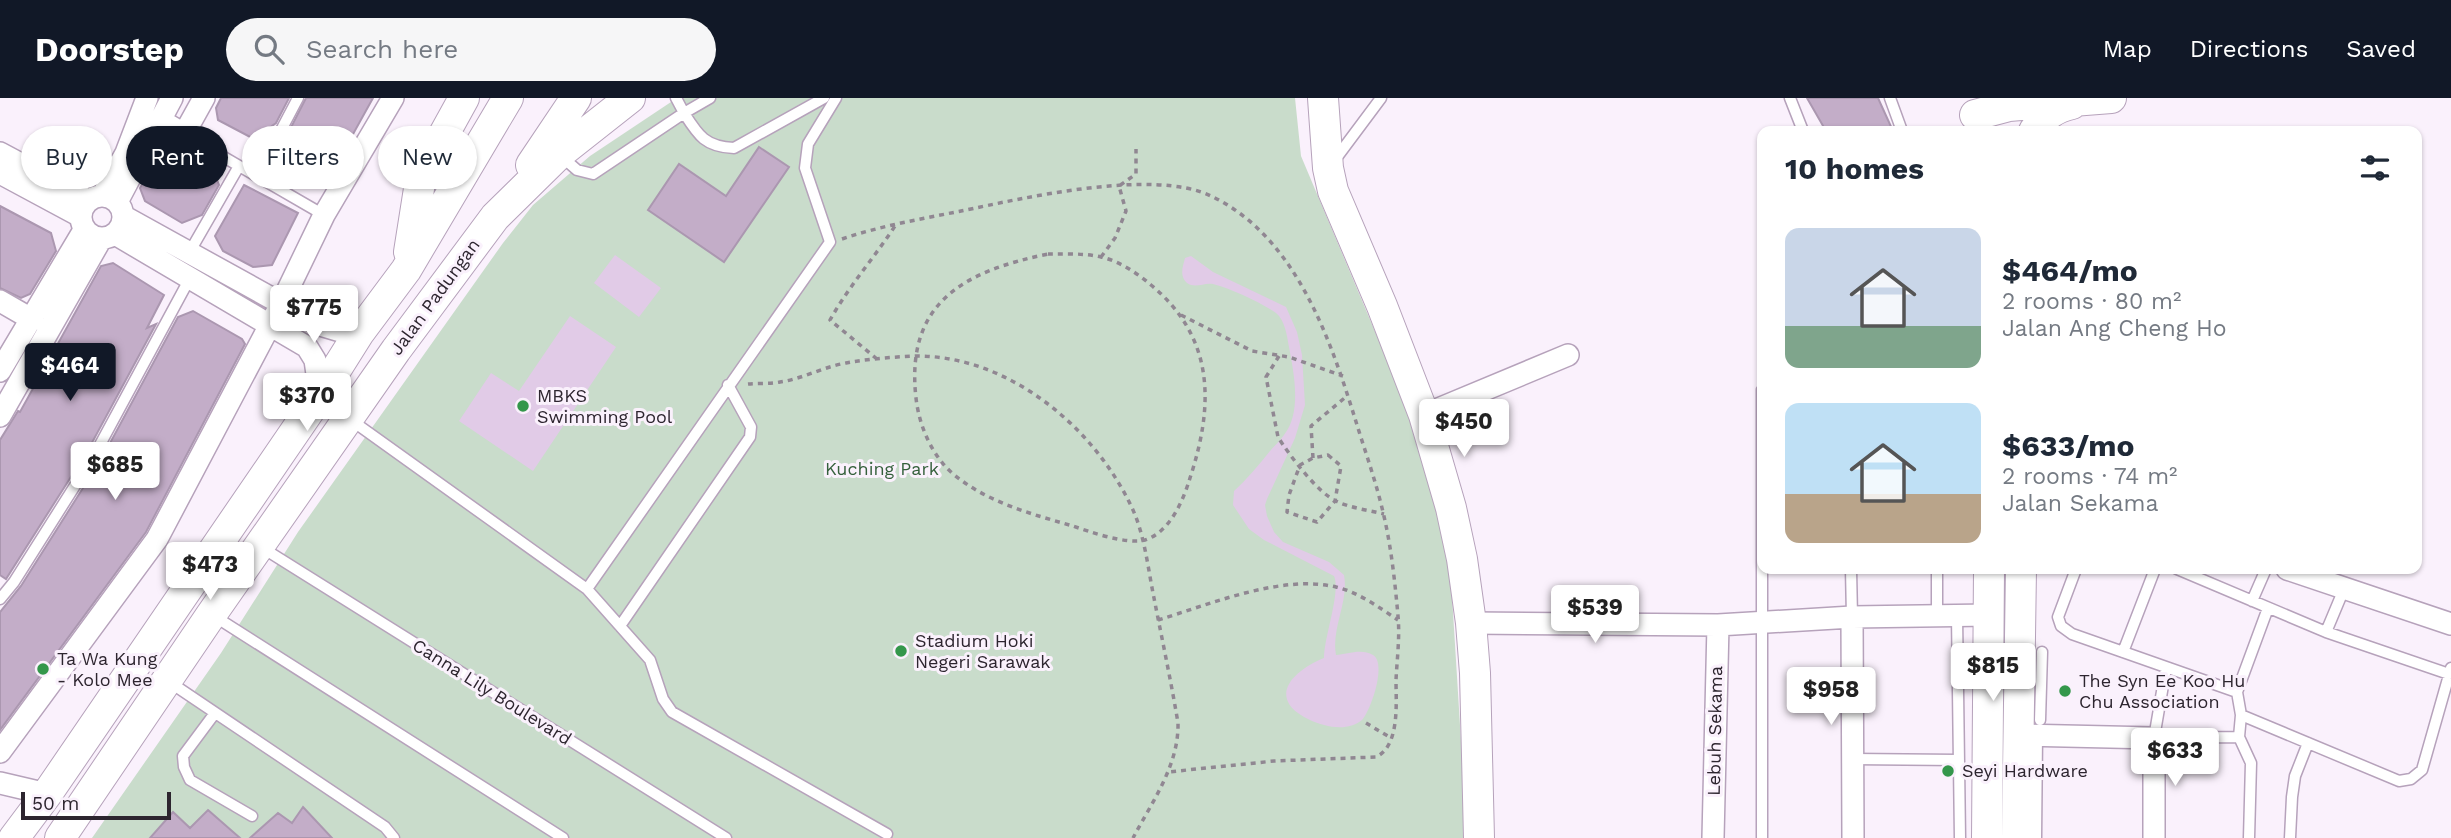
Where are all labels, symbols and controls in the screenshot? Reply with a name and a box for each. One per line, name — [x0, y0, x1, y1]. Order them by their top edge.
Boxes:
search box — [226, 18, 716, 81]
text: Doorstep — [35, 30, 184, 69]
icon: search — [250, 30, 288, 68]
text: Search here — [306, 34, 458, 64]
text: Map — [2103, 35, 2152, 63]
text: Directions — [2190, 35, 2308, 63]
text: Saved — [2346, 35, 2416, 63]
chip: Buy — [21, 126, 112, 189]
chip: Rent — [126, 126, 228, 189]
chip: Filters — [242, 126, 364, 189]
chip: New — [378, 126, 477, 189]
icon: filters — [2356, 149, 2394, 187]
text: 10 homes — [1785, 151, 1924, 186]
street label: Jalan Padungan — [385, 234, 484, 359]
text: $464/mo — [2002, 253, 2138, 288]
icon: home — [1841, 256, 1925, 340]
pin: $775 — [273, 286, 355, 345]
text: 2 rooms · 80 m² — [2002, 288, 2181, 315]
text: $775 — [286, 294, 342, 321]
text: Jalan Ang Cheng Ho — [2002, 315, 2226, 342]
pin: $464 — [29, 344, 111, 403]
text: $464 — [41, 352, 99, 379]
pin: $370 — [266, 374, 348, 433]
text: $370 — [279, 382, 335, 409]
place label: MBKS Swimming Pool — [537, 385, 673, 427]
marker: MBKS Swimming Pool — [515, 398, 531, 414]
pin: $450 — [1423, 400, 1505, 459]
text: $450 — [1435, 408, 1493, 435]
text: $633/mo — [2002, 428, 2135, 463]
icon: home — [1841, 431, 1925, 515]
pin: $685 — [74, 442, 156, 502]
text: $685 — [87, 451, 143, 478]
park label: Kuching Park — [825, 458, 939, 479]
text: 2 rooms · 74 m² — [2002, 463, 2177, 490]
text: Jalan Sekama — [2002, 490, 2159, 517]
pin: $473 — [169, 542, 251, 602]
text: $473 — [182, 551, 238, 578]
pin: $539 — [1554, 586, 1636, 645]
text: $539 — [1567, 594, 1623, 621]
place label: Stadium Hoki Negeri Sarawak — [915, 630, 1051, 672]
street label: Canna Lily Boulevard — [409, 634, 576, 749]
marker: Stadium Hoki Negeri Sarawak — [893, 643, 909, 659]
pin: $815 — [1952, 644, 2034, 703]
place label: Ta Wa Kung - Kolo Mee — [57, 648, 158, 690]
text: $815 — [1967, 652, 2019, 679]
marker: Ta Wa Kung - Kolo Mee — [35, 661, 51, 677]
street label: Lebuh Sekama — [1703, 666, 1726, 796]
pin: $958 — [1790, 668, 1872, 727]
place label: The Syn Ee Koo Hu Chu Association — [2079, 670, 2245, 712]
text: $958 — [1803, 676, 1859, 703]
marker: The Syn Ee Koo Hu Chu Association — [2057, 683, 2073, 699]
pin: $633 — [2134, 728, 2216, 788]
text: $633 — [2147, 737, 2203, 764]
place label: Seyi Hardware — [1962, 760, 2088, 781]
marker: Seyi Hardware — [1940, 763, 1956, 779]
scale bar — [21, 789, 172, 821]
text: 50 m — [32, 792, 79, 815]

